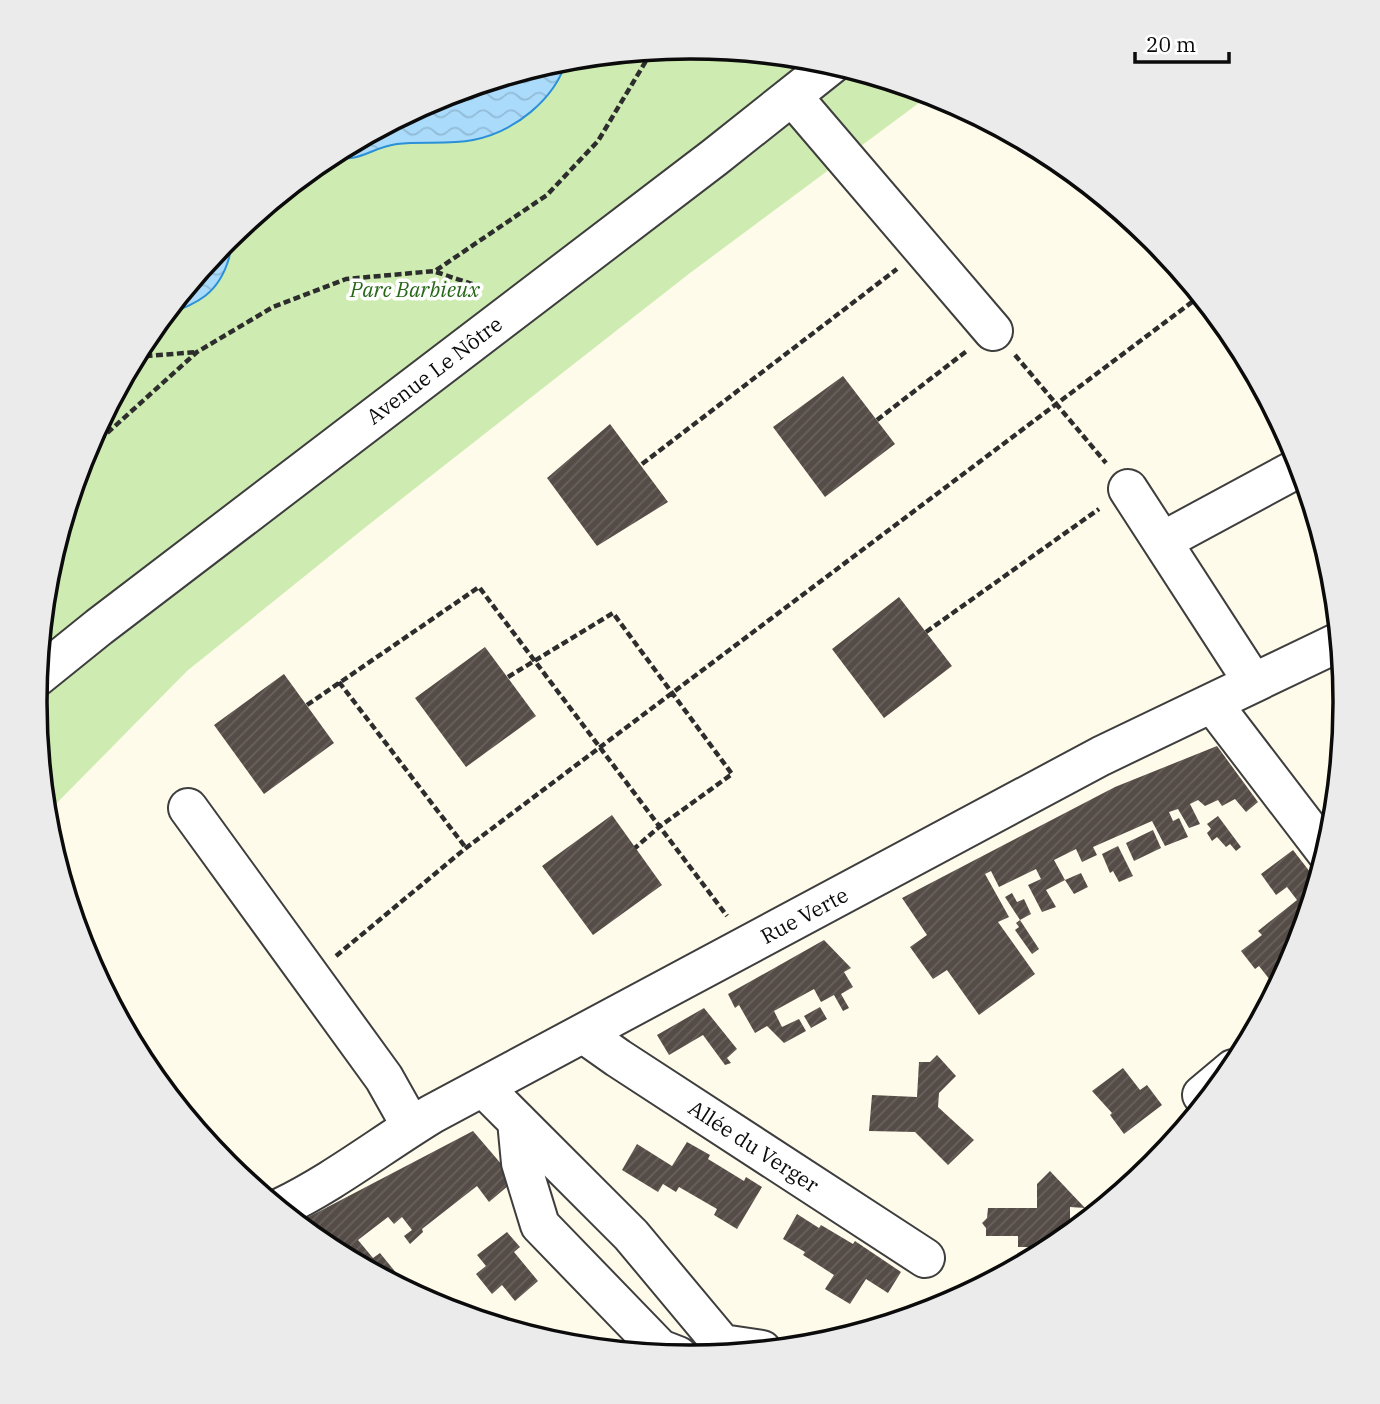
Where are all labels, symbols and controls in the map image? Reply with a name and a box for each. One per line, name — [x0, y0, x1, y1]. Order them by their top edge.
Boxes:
scale bar — [1135, 21, 1230, 65]
text: 20 m — [1146, 30, 1196, 58]
park label: Parc Barbieux — [349, 275, 481, 303]
street label: Avenue Le Nôtre — [360, 310, 508, 430]
street label: Rue Verte — [755, 880, 853, 950]
street label: Allée du Verger — [683, 1093, 825, 1199]

